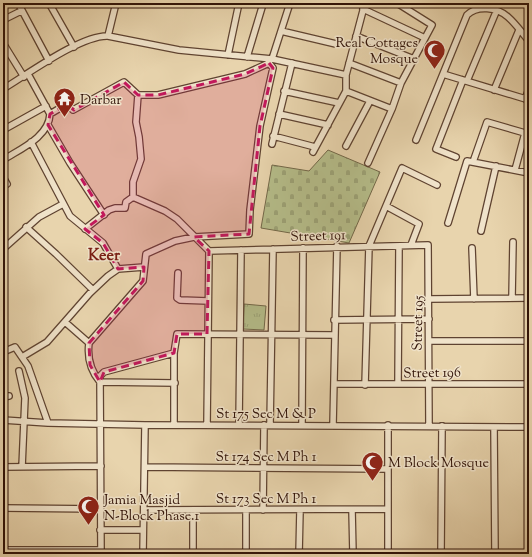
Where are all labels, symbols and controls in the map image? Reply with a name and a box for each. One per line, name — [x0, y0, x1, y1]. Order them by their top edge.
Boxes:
place label: Real Cottages Mosque — [335, 34, 418, 70]
mosque icon: Real Cottages Mosque — [421, 37, 447, 70]
temple icon: Darbar — [51, 86, 77, 119]
place label: Darbar — [80, 91, 122, 111]
street label: Street 191 — [290, 226, 346, 248]
district label: Keer — [88, 245, 121, 268]
street label: Street 195 — [409, 295, 429, 351]
street label: Street 196 — [403, 363, 461, 385]
street label: St 175 Sec M & P — [216, 405, 316, 425]
street label: St 174 Sec M Ph 1 — [216, 448, 317, 468]
mosque icon: M Block Mosque — [360, 449, 386, 482]
place label: M Block Mosque — [388, 454, 489, 474]
street label: St 173 Sec M Ph 1 — [216, 490, 316, 510]
place label: Jamia Masjid N-Block Phase.1 — [103, 491, 200, 527]
mosque icon: Jamia Masjid N-Block Phase.1 — [76, 494, 102, 527]

